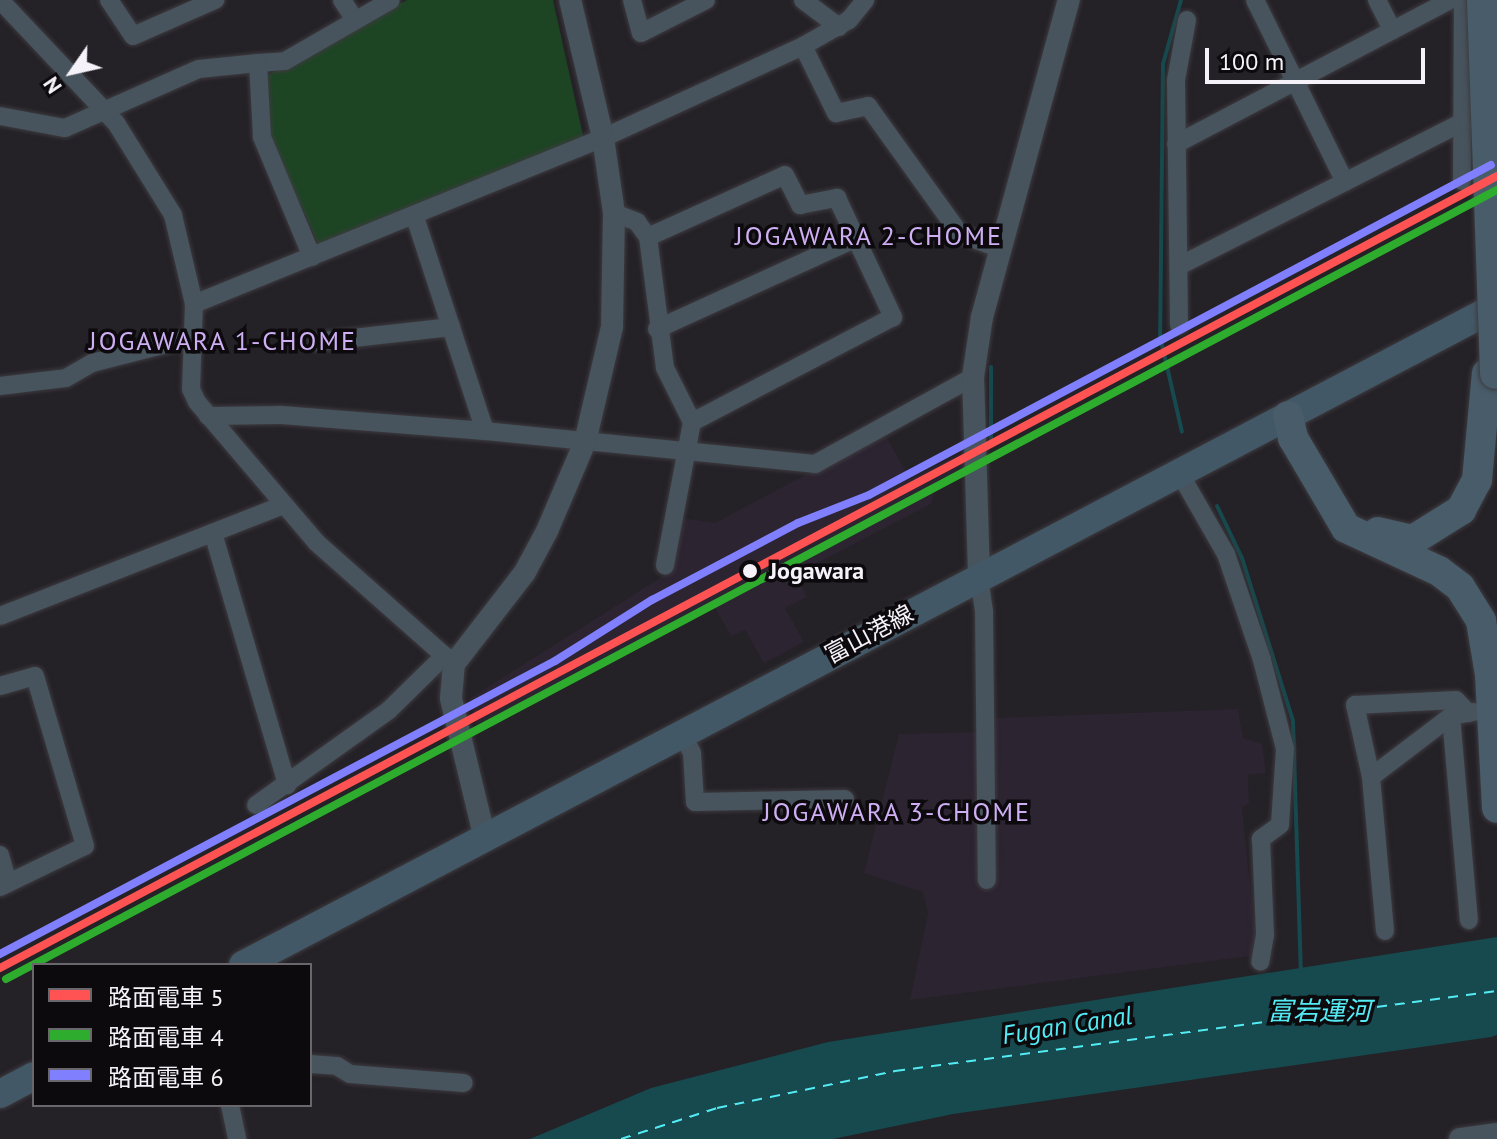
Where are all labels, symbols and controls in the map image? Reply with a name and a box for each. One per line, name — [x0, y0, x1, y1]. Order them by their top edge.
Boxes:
north arrow — [32, 32, 112, 112]
scale bar — [1209, 32, 1429, 82]
text: 100 m — [1219, 46, 1284, 77]
text: N — [36, 72, 68, 99]
district label: JOGAWARA 2-CHOME — [735, 220, 1003, 252]
district label: JOGAWARA 1-CHOME — [89, 325, 357, 357]
place label: Jogawara — [769, 557, 864, 585]
marker: Jogawara — [738, 559, 762, 583]
street label: 富山港線 — [820, 599, 918, 669]
district label: JOGAWARA 3-CHOME — [763, 796, 1031, 828]
legend — [32, 963, 312, 1107]
text: 路面電車 5 — [108, 982, 224, 1013]
water label: 富岩運河 — [1267, 995, 1371, 1027]
water label: Fugan Canal — [1000, 999, 1134, 1051]
text: 路面電車 4 — [108, 1022, 224, 1053]
text: 路面電車 6 — [108, 1062, 224, 1093]

